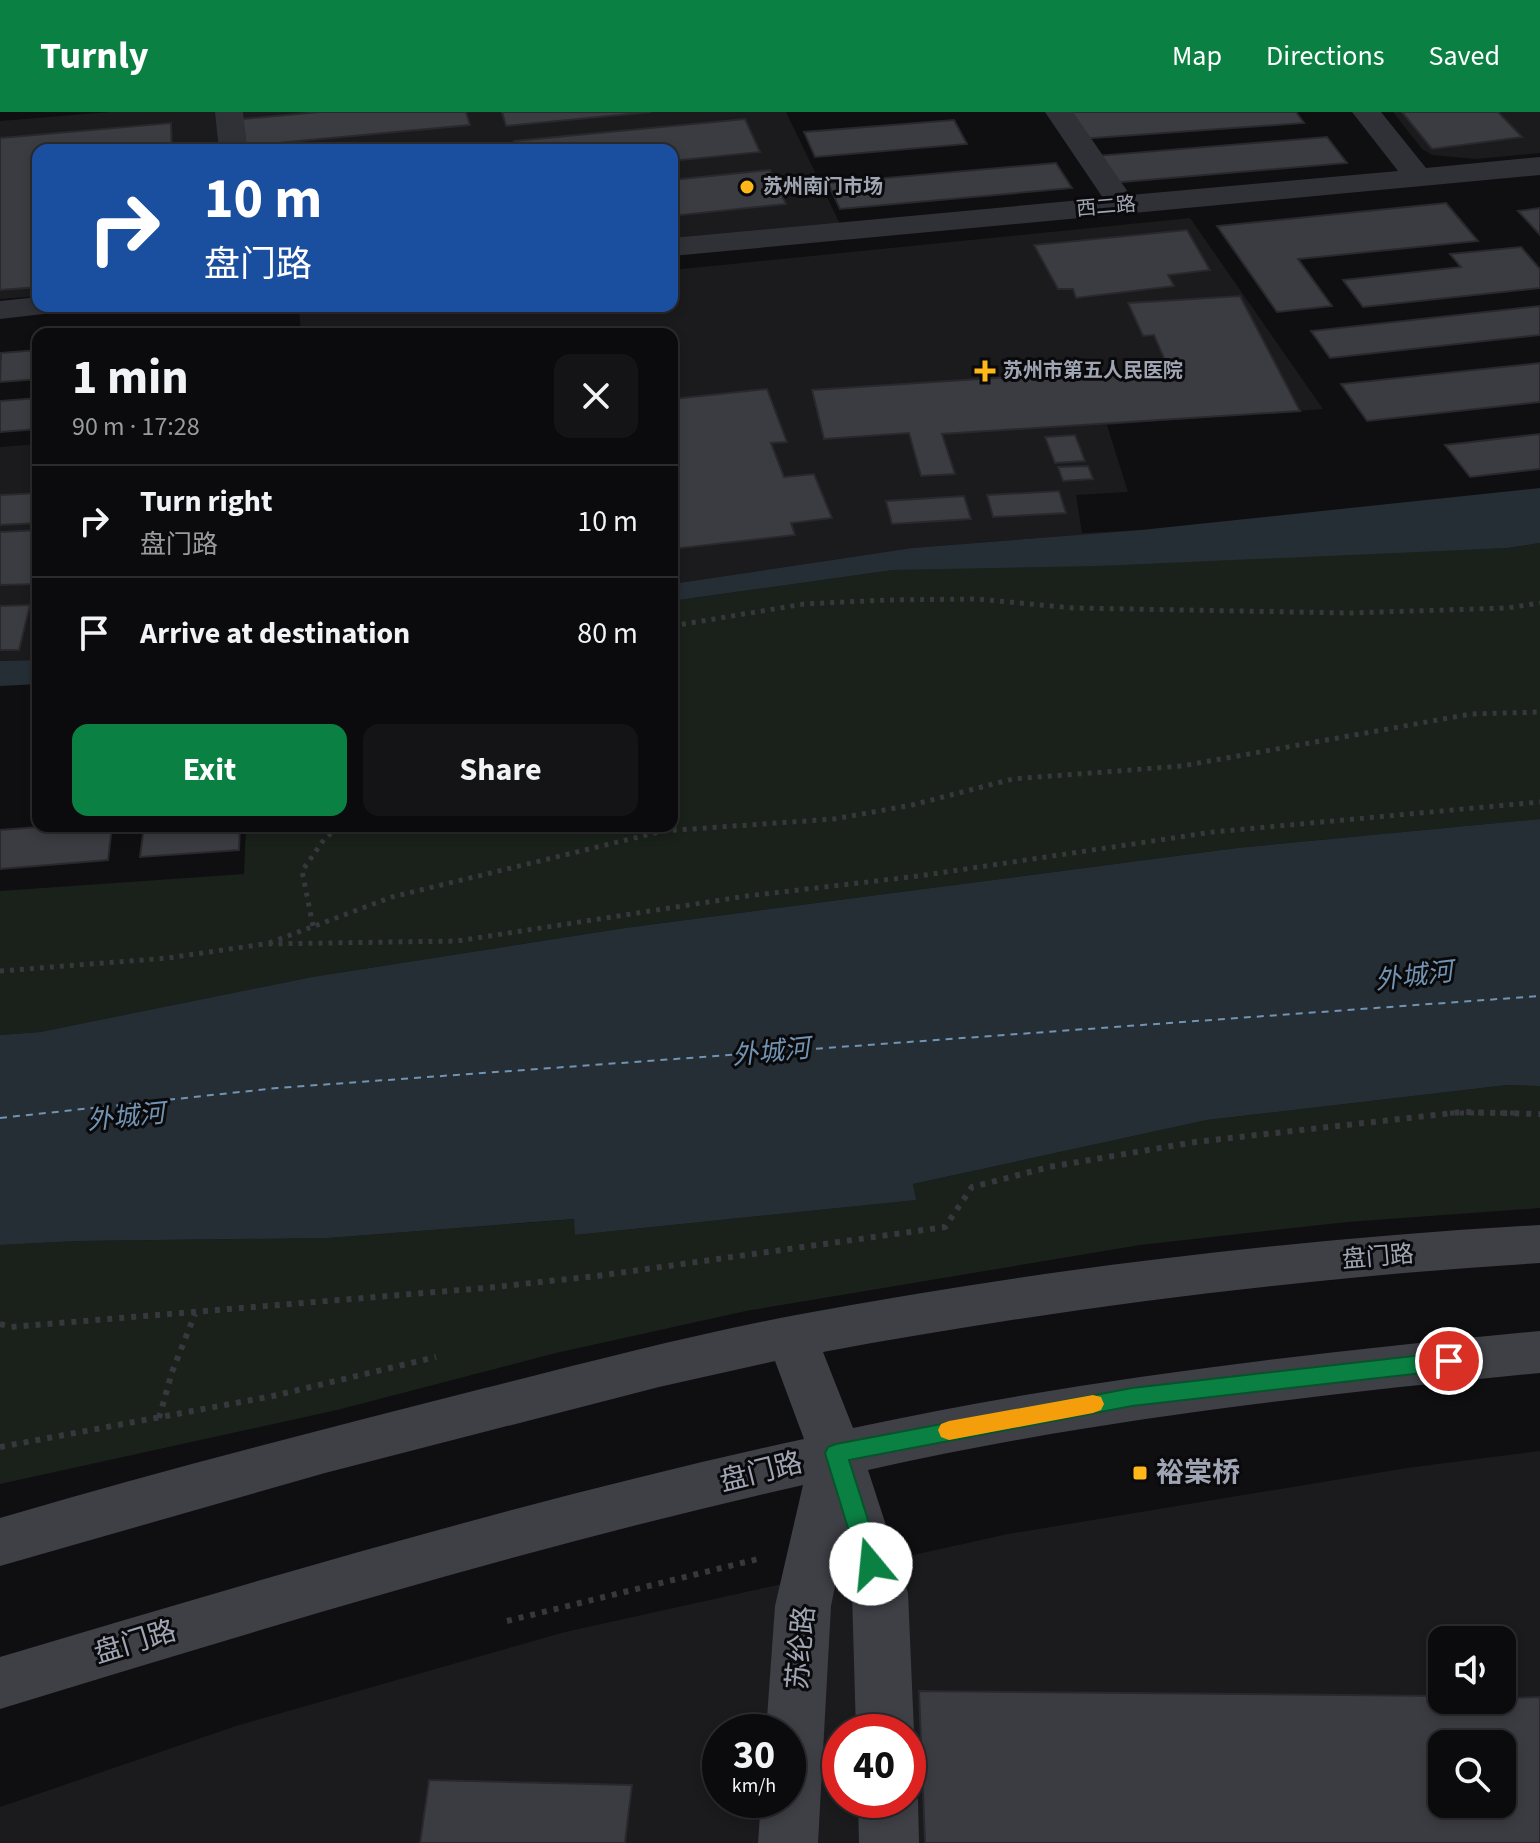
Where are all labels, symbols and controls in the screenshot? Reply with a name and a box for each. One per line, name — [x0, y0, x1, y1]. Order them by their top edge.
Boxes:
text: Turnly — [40, 29, 149, 83]
text: Map — [1172, 36, 1222, 76]
text: Directions — [1266, 36, 1385, 76]
text: Saved — [1429, 36, 1500, 76]
text: 10 m — [204, 160, 322, 239]
place label: 苏州南门市场 — [763, 173, 883, 201]
icon: right — [72, 176, 176, 280]
marker: 苏州南门市场 — [738, 178, 756, 196]
street label: 西二路 — [1075, 190, 1137, 224]
text: 盘门路 — [204, 239, 312, 290]
text: 1 min — [72, 344, 189, 412]
button: close — [554, 354, 638, 438]
place label: 苏州市第五人民医院 — [1003, 357, 1183, 385]
marker: 苏州市第五人民医院 — [974, 360, 996, 382]
text: 90 m · 17:28 — [72, 408, 200, 445]
text: Turn right — [140, 480, 272, 523]
icon: right — [72, 499, 116, 543]
text: 10 m — [577, 500, 638, 543]
text: 盘门路 — [140, 526, 218, 563]
icon: arrive — [72, 611, 116, 655]
text: Arrive at destination — [140, 612, 410, 655]
text: 80 m — [577, 612, 638, 655]
button: Exit — [72, 724, 347, 816]
button: Share — [363, 724, 638, 816]
water label: 外城河 — [1373, 952, 1460, 999]
water label: 外城河 — [730, 1029, 817, 1074]
water label: 外城河 — [85, 1094, 172, 1139]
street label: 盘门路 — [1341, 1236, 1415, 1278]
pin — [1415, 1327, 1483, 1395]
icon: arrive — [1427, 1339, 1471, 1383]
street label: 盘门路 — [715, 1442, 807, 1502]
place label: 裕棠桥 — [1156, 1453, 1240, 1493]
marker: 裕棠桥 — [1131, 1464, 1149, 1482]
position arrow — [829, 1522, 913, 1606]
street label: 苏纶路 — [777, 1604, 825, 1692]
street label: 盘门路 — [89, 1611, 181, 1673]
map controls — [1428, 1626, 1516, 1818]
button: sound — [1428, 1626, 1516, 1714]
speed limit sign: 40 — [822, 1714, 926, 1818]
text: 30 — [733, 1727, 775, 1784]
button: search — [1428, 1730, 1516, 1818]
text: km/h — [732, 1772, 776, 1800]

